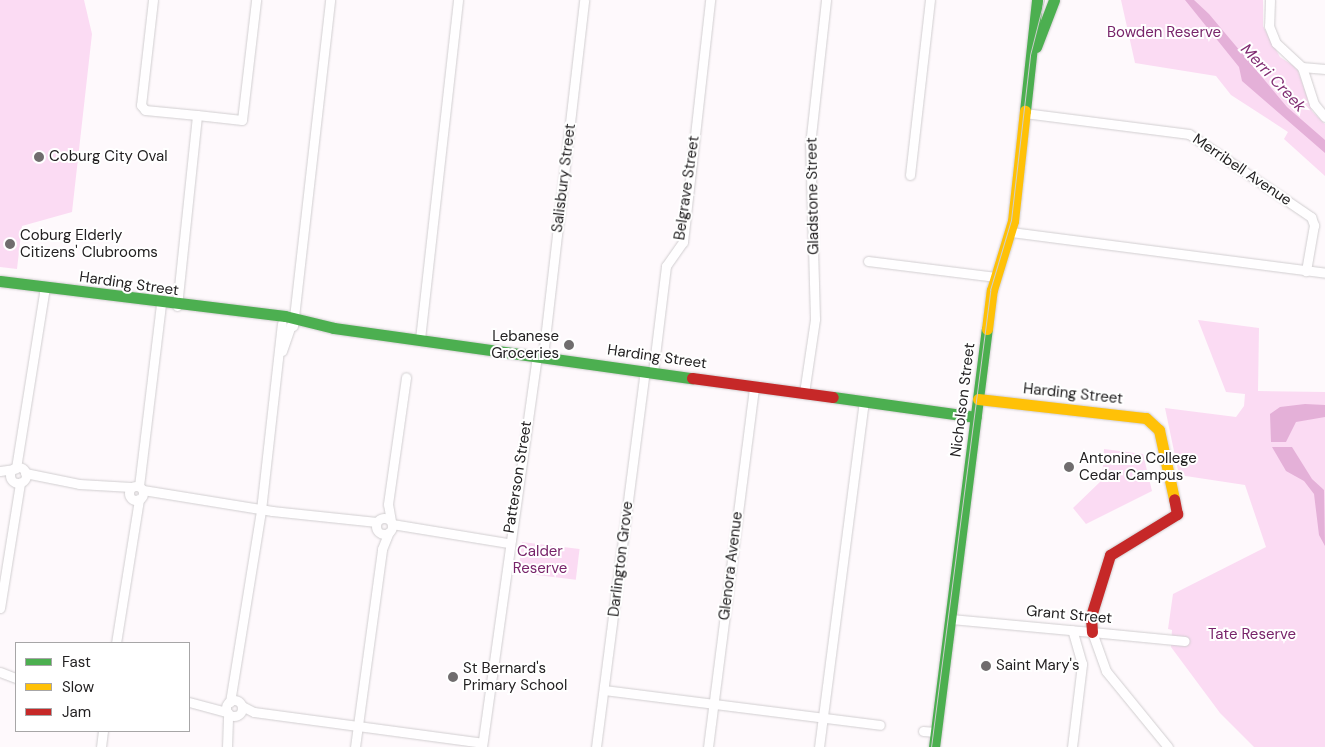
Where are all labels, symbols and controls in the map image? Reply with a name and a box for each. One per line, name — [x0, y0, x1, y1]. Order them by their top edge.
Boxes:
park label: Bowden Reserve — [1107, 24, 1221, 42]
water label: Merri Creek — [1236, 40, 1310, 116]
street label: Salisbury Street — [548, 122, 580, 234]
street label: Merribell Avenue — [1189, 130, 1295, 210]
street label: Belgrave Street — [671, 135, 703, 241]
street label: Gladstone Street — [803, 137, 823, 255]
place label: Coburg City Oval — [49, 148, 168, 166]
marker: Coburg City Oval — [33, 151, 45, 163]
place label: Coburg Elderly Citizens' Clubrooms — [20, 226, 158, 261]
marker: Coburg Elderly Citizens' Clubrooms — [4, 238, 16, 250]
street label: Harding Street — [78, 268, 180, 300]
place label: Lebanese Groceries — [491, 327, 559, 362]
marker: Lebanese Groceries — [563, 339, 575, 351]
street label: Harding Street — [606, 341, 708, 373]
street label: Nicholson Street — [947, 342, 979, 458]
street label: Harding Street — [1022, 380, 1124, 408]
street label: Patterson Street — [500, 420, 536, 534]
place label: Antonine College Cedar Campus — [1079, 449, 1197, 484]
marker: Antonine College Cedar Campus — [1063, 461, 1075, 473]
street label: Darlington Grove — [605, 500, 637, 618]
street label: Glenora Avenue — [715, 511, 747, 621]
park label: Calder Reserve — [513, 542, 567, 577]
street label: Grant Street — [1025, 602, 1113, 628]
park label: Tate Reserve — [1208, 626, 1296, 644]
legend — [15, 642, 190, 732]
text: Fast — [62, 652, 91, 672]
place label: Saint Mary's — [996, 657, 1080, 675]
place label: St Bernard's Primary School — [463, 659, 567, 694]
marker: Saint Mary's — [980, 660, 992, 672]
marker: St Bernard's Primary School — [447, 671, 459, 683]
text: Slow — [62, 677, 94, 697]
text: Jam — [62, 702, 91, 722]

